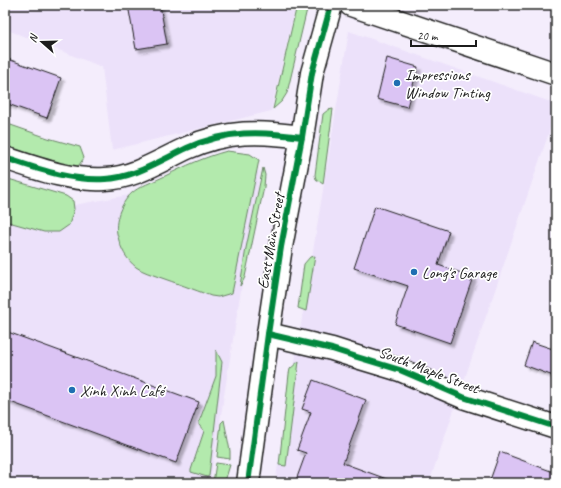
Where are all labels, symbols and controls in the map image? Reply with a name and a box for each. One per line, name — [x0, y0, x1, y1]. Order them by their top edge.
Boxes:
north arrow — [22, 22, 62, 62]
scale bar — [411, 22, 476, 48]
text: 20 m — [417, 28, 439, 44]
text: N — [25, 31, 41, 44]
place label: Impressions Window Tinting — [405, 65, 491, 103]
marker: Impressions Window Tinting — [392, 78, 402, 88]
street label: East Main Street — [253, 189, 290, 290]
place label: Long's Garage — [422, 263, 498, 283]
marker: Long's Garage — [409, 267, 419, 277]
street label: South Maple Street — [376, 342, 483, 399]
place label: Xinh Xinh Café — [80, 381, 167, 401]
marker: Xinh Xinh Café — [67, 385, 77, 395]

